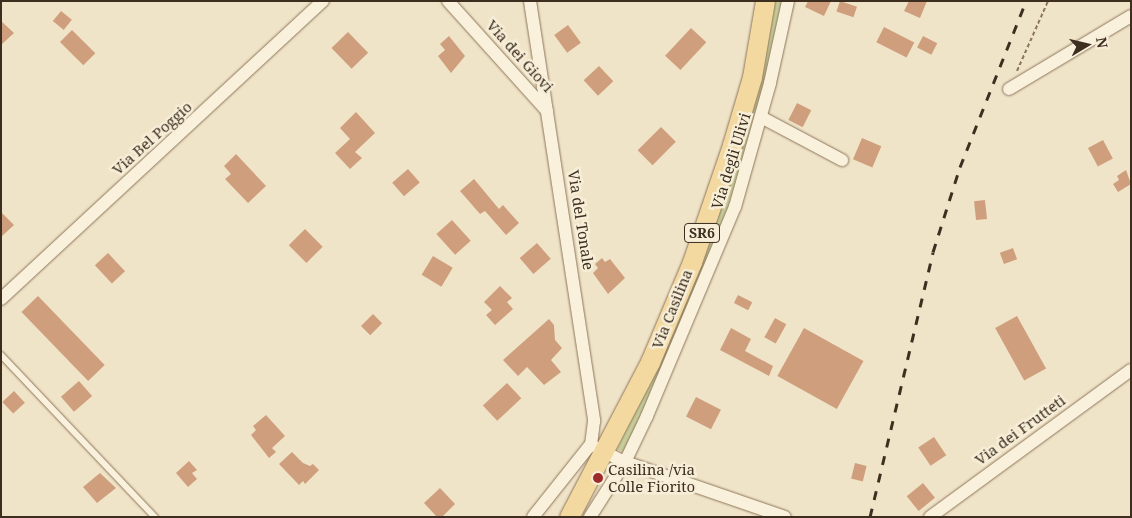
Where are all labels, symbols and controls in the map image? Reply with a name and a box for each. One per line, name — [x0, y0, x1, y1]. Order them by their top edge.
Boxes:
street label: Via dei Giovi — [483, 16, 557, 96]
north arrow — [1062, 20, 1112, 70]
text: N — [1092, 36, 1113, 50]
street label: Via Bel Poggio — [108, 98, 196, 178]
street label: Via degli Ulivi — [708, 111, 754, 211]
street label: Via del Tonale — [564, 169, 598, 271]
road number: SR6 — [683, 222, 721, 244]
street label: Via Casilina — [648, 267, 696, 351]
street label: Via dei Frutteti — [971, 391, 1069, 469]
place label: Casilina /via Colle Fiorito — [608, 460, 695, 495]
marker: Casilina /via Colle Fiorito — [592, 472, 604, 484]

